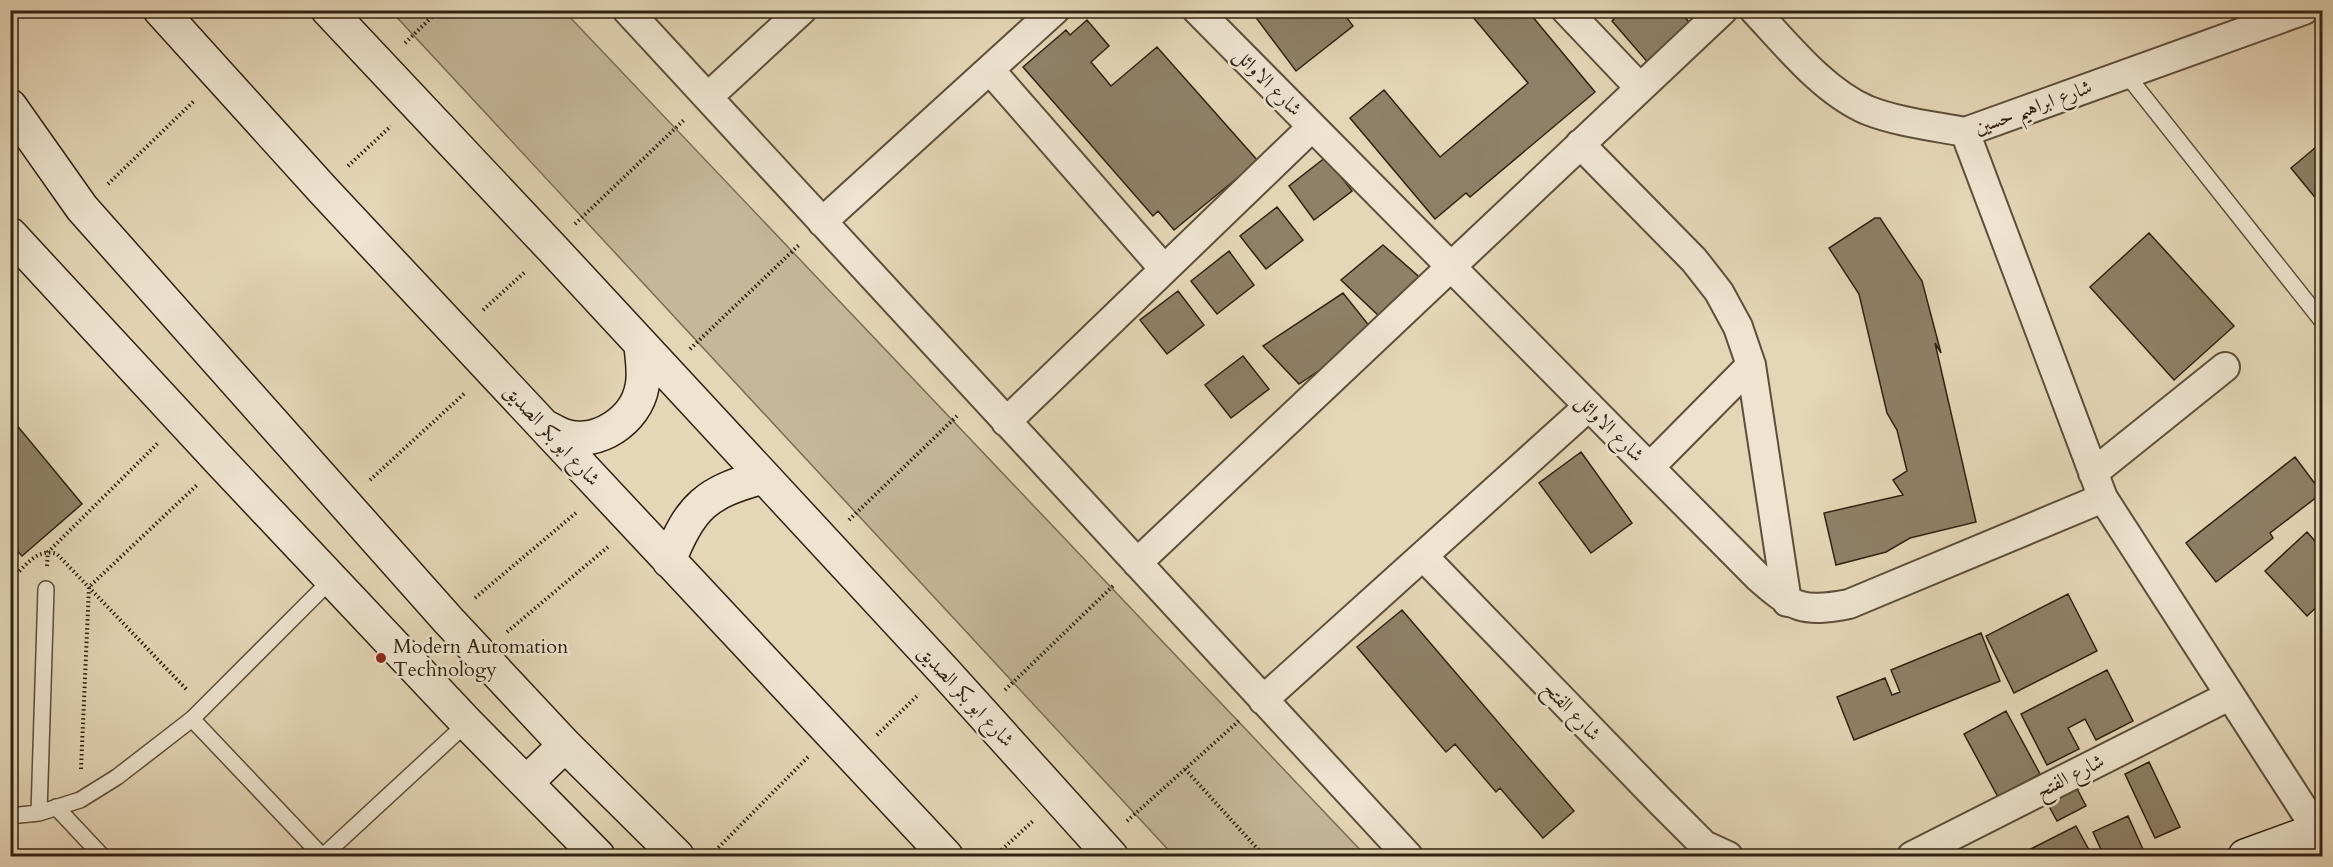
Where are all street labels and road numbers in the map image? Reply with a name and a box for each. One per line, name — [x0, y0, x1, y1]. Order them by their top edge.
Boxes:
street label: شارع الاوائل — [1225, 42, 1308, 125]
street label: شارع ابراهيم حسين — [1970, 73, 2098, 146]
street label: شارع ابو بكر الصديق — [495, 378, 606, 495]
street label: شارع الاوائل — [1567, 388, 1650, 471]
street label: شارع ابو بكر الصديق — [909, 639, 1020, 756]
street label: شارع الفتح — [1534, 675, 1607, 749]
street label: شارع الفتح — [2031, 747, 2111, 808]

